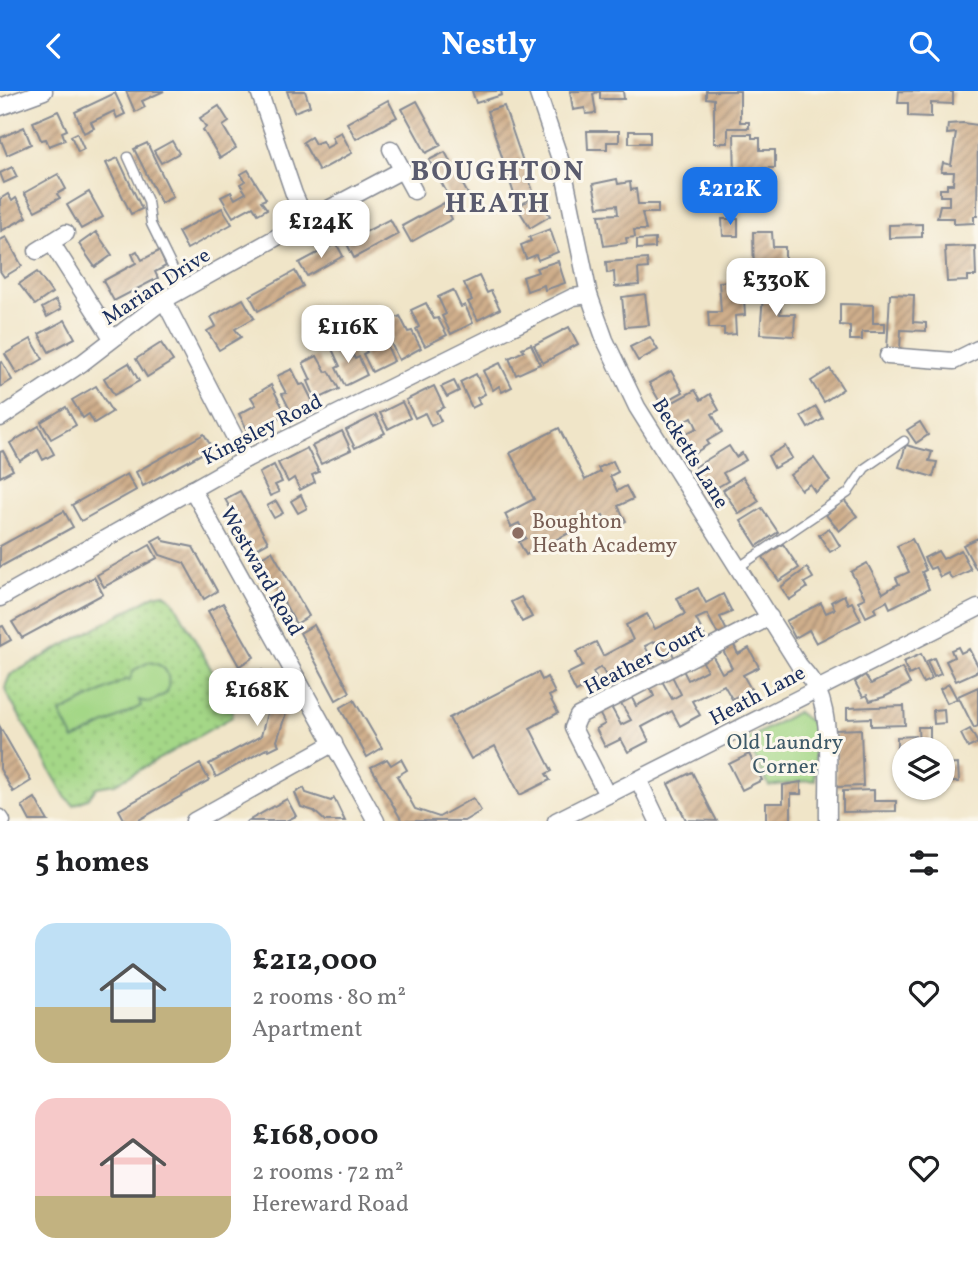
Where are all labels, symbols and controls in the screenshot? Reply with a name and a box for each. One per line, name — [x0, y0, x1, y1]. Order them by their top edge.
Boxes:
text: Nestly — [442, 24, 536, 68]
icon: back — [35, 27, 73, 65]
icon: search — [905, 27, 943, 65]
district label: BOUGHTON HEATH — [410, 153, 586, 224]
pin: £212K — [681, 167, 779, 227]
text: £212K — [698, 174, 762, 206]
pin: £124K — [272, 201, 370, 260]
text: £124K — [289, 207, 353, 239]
street label: Marian Drive — [97, 241, 217, 333]
pin: £330K — [727, 259, 825, 318]
text: £330K — [742, 265, 810, 297]
pin: £116K — [299, 306, 397, 365]
text: £116K — [317, 312, 379, 344]
street label: Kingsley Road — [198, 388, 328, 473]
street label: Becketts Lane — [644, 393, 735, 515]
street label: Westward Road — [212, 502, 309, 642]
place label: Boughton Heath Academy — [532, 508, 678, 561]
marker: Boughton Heath Academy — [510, 525, 526, 541]
street label: Heather Court — [579, 618, 710, 703]
street label: Heath Lane — [705, 659, 811, 734]
pin: £168K — [208, 669, 306, 728]
text: £168K — [225, 675, 289, 707]
park label: Old Laundry Corner — [727, 729, 844, 782]
map controls — [892, 737, 955, 800]
button: layers — [892, 737, 955, 800]
text: 5 homes — [35, 842, 149, 884]
icon: filters — [905, 844, 943, 882]
text: £212,000 — [252, 940, 377, 982]
icon: home — [91, 951, 175, 1035]
icon: heart — [905, 974, 943, 1012]
text: 2 rooms · 80 m² — [252, 982, 406, 1014]
text: Apartment — [252, 1014, 363, 1046]
text: £168,000 — [252, 1115, 378, 1157]
icon: home — [91, 1126, 175, 1210]
icon: heart — [905, 1149, 943, 1187]
text: 2 rooms · 72 m² — [252, 1157, 403, 1189]
text: Hereward Road — [252, 1189, 409, 1221]

